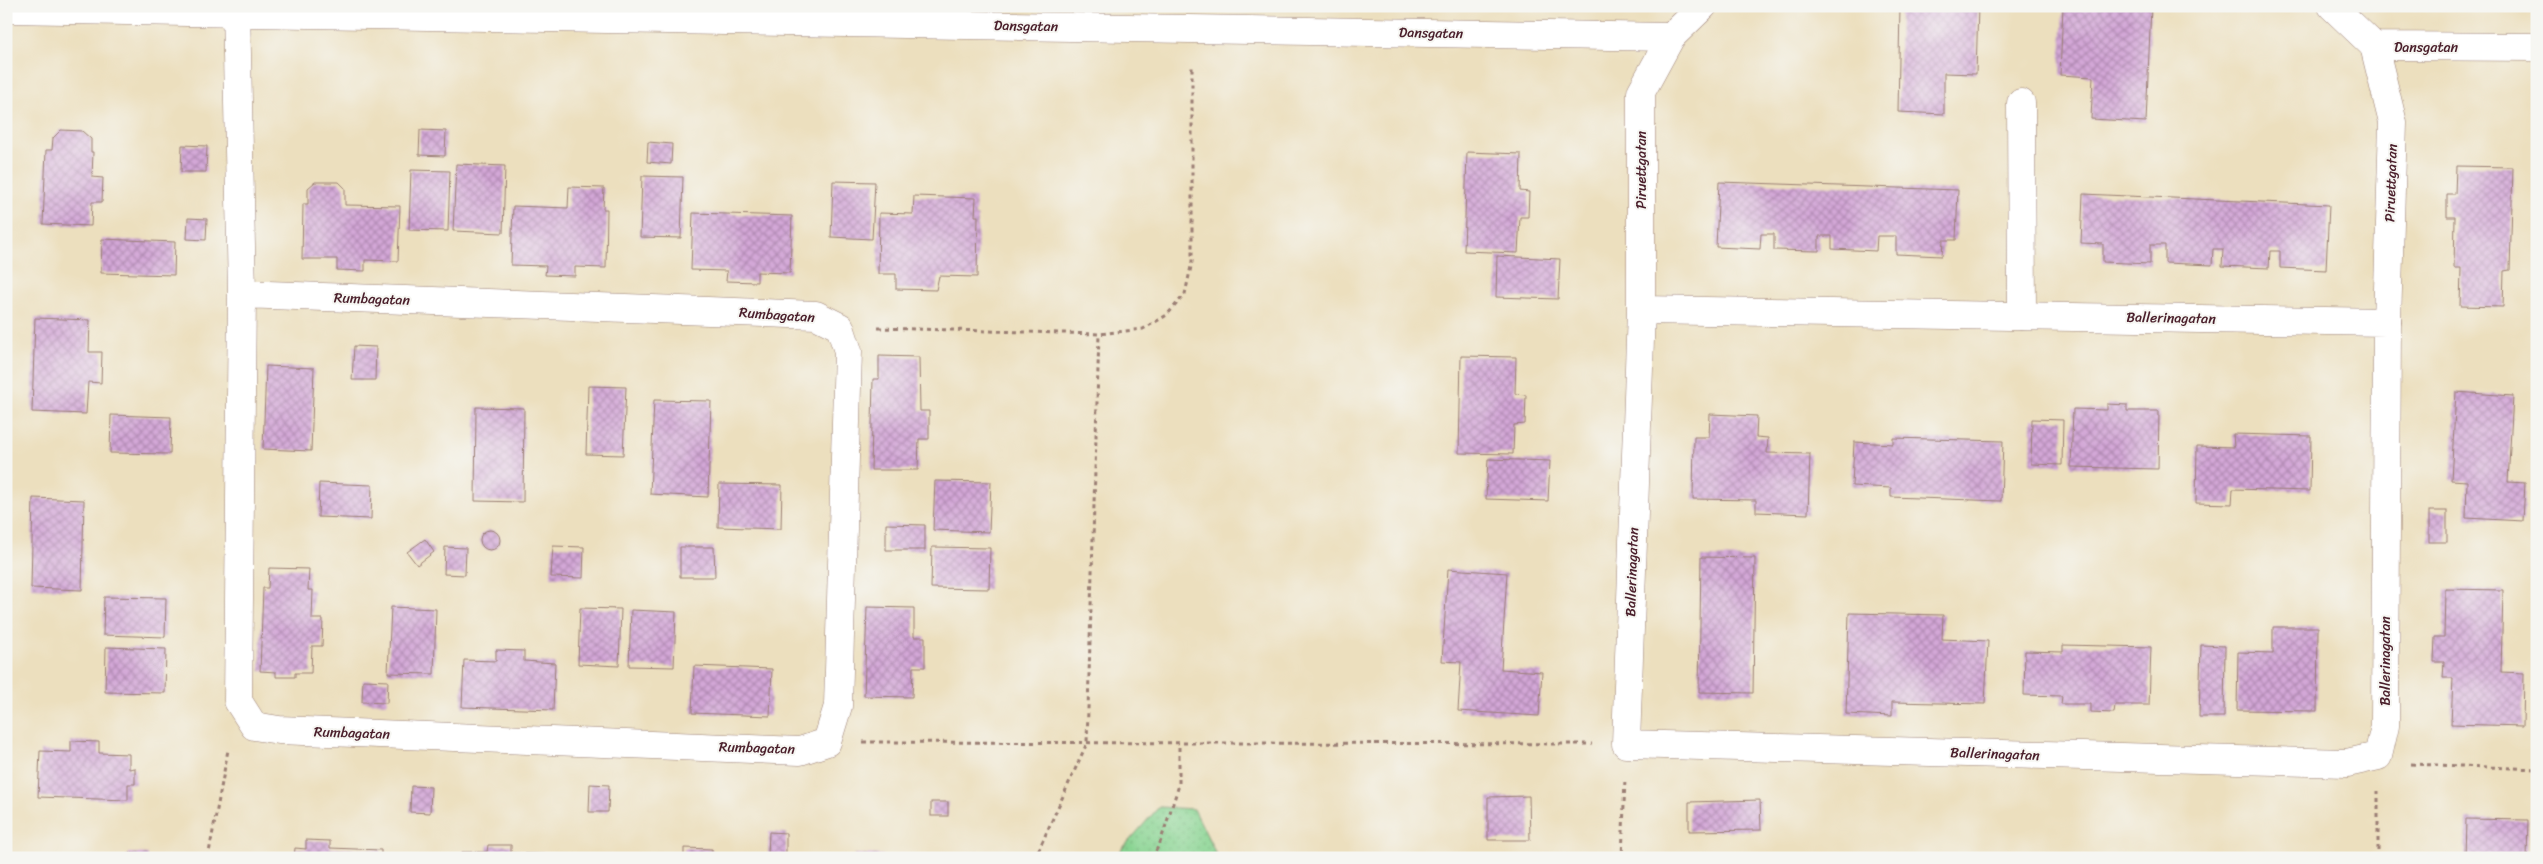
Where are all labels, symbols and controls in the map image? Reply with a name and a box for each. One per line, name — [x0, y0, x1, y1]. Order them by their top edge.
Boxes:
street label: Dansgatan — [994, 13, 1059, 39]
street label: Dansgatan — [1399, 20, 1464, 46]
street label: Dansgatan — [2394, 35, 2459, 60]
street label: Piruettgatan — [1629, 130, 1654, 209]
street label: Piruettgatan — [2377, 143, 2405, 223]
street label: Rumbagatan — [334, 285, 411, 313]
street label: Rumbagatan — [738, 300, 816, 330]
street label: Ballerinagatan — [2126, 305, 2216, 331]
street label: Ballerinagatan — [1618, 526, 1646, 617]
street label: Ballerinagatan — [2373, 616, 2398, 706]
street label: Rumbagatan — [314, 719, 391, 747]
street label: Rumbagatan — [719, 734, 796, 762]
street label: Ballerinagatan — [1950, 740, 2041, 768]

